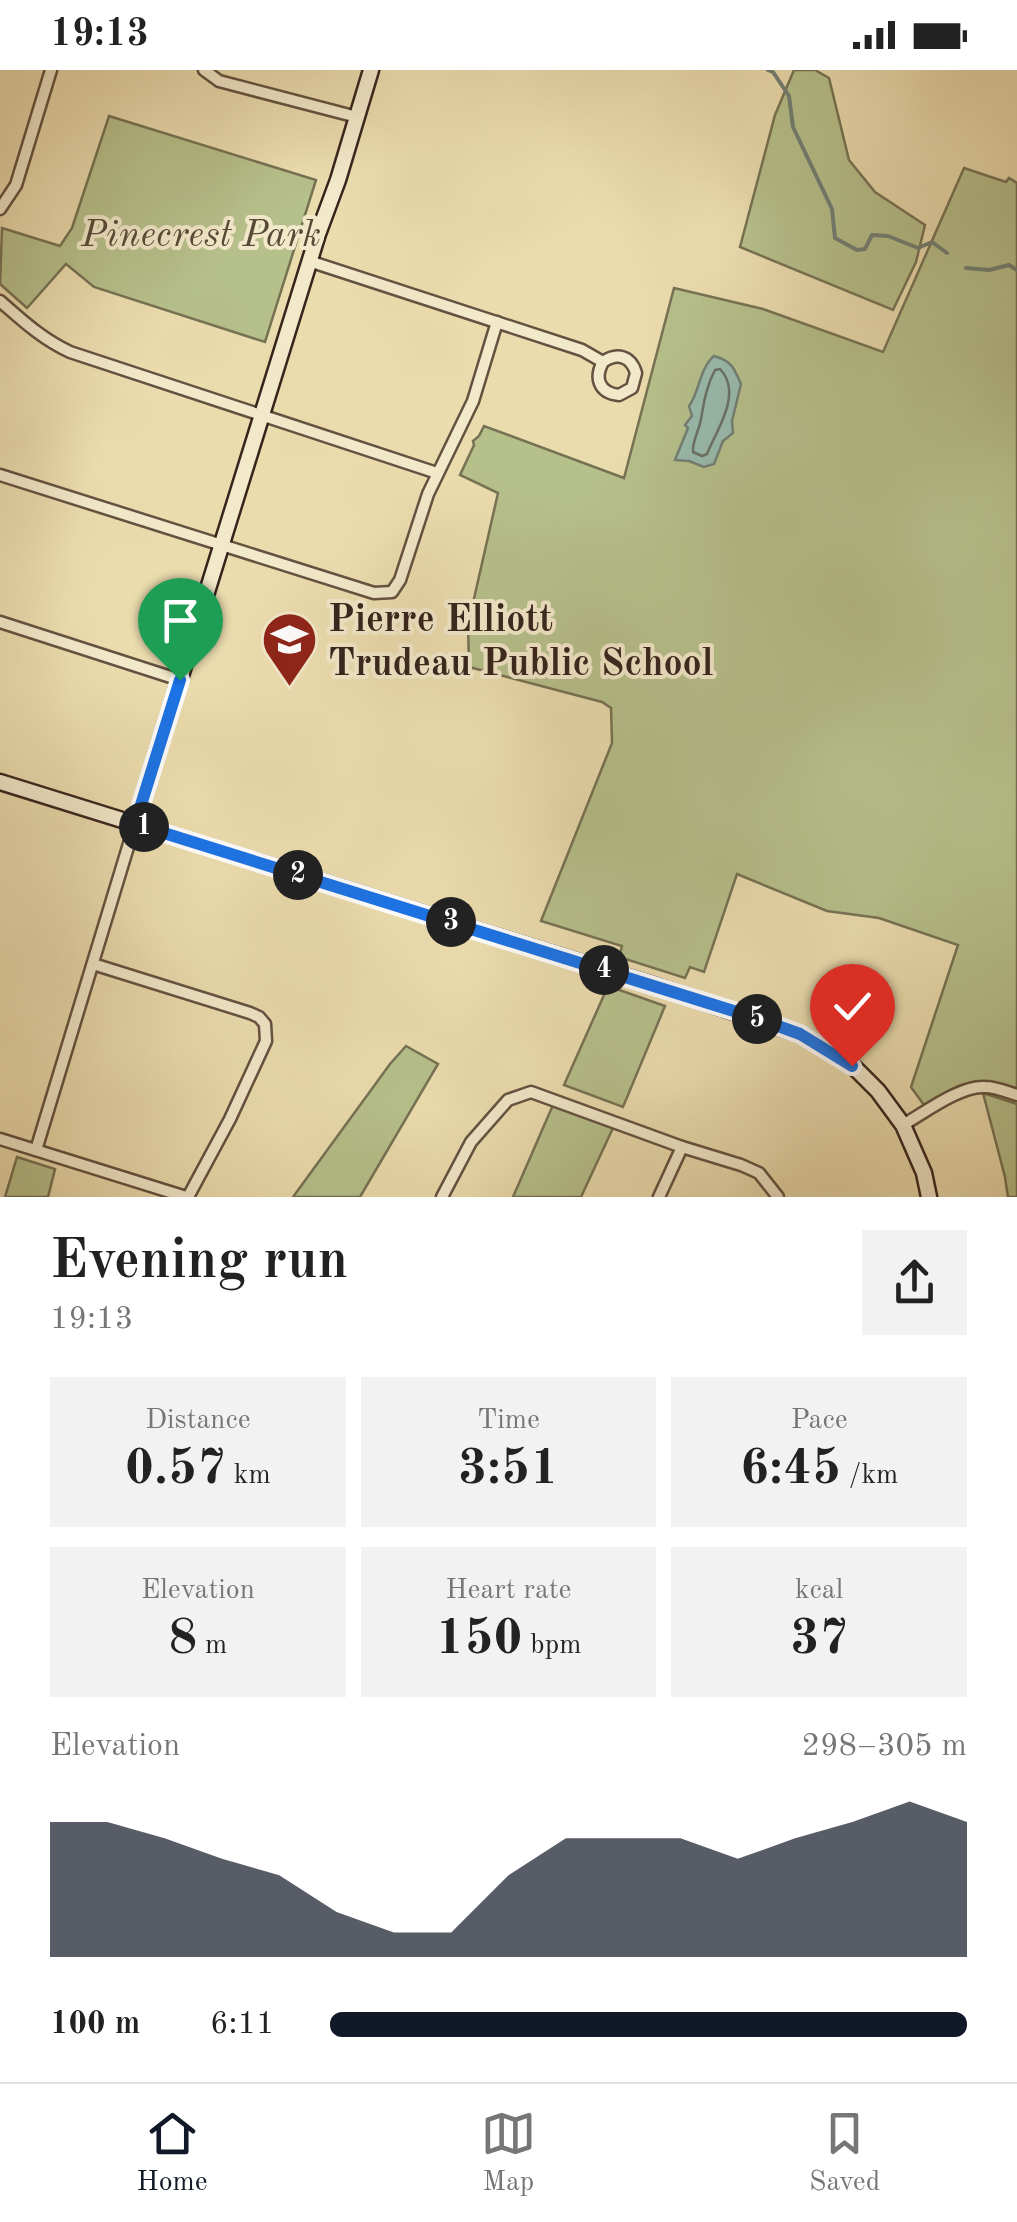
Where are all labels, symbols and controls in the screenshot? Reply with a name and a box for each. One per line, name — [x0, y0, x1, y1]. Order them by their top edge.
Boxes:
text: 19:13 — [50, 16, 149, 54]
park label: Pinecrest Park — [80, 217, 321, 255]
pin — [138, 578, 223, 681]
icon: arrive — [153, 593, 208, 648]
place label: Pierre Elliott Trudeau Public School — [328, 602, 713, 684]
school or university icon: Pierre Elliott Trudeau Public School — [259, 610, 319, 689]
pin: 1 — [119, 802, 169, 852]
text: 1 — [136, 813, 152, 841]
pin: 2 — [273, 850, 323, 900]
text: 2 — [290, 861, 306, 889]
pin: 3 — [426, 897, 476, 947]
text: 3 — [443, 908, 459, 936]
pin: 4 — [579, 945, 629, 995]
text: 4 — [596, 956, 612, 984]
pin — [810, 964, 895, 1067]
icon: check — [825, 979, 880, 1034]
pin: 5 — [732, 994, 782, 1044]
text: 5 — [749, 1005, 765, 1033]
button: share — [862, 1230, 967, 1335]
text: Evening run — [50, 1235, 348, 1290]
text: 19:13 — [50, 1304, 133, 1336]
text: Distance — [145, 1407, 251, 1435]
text: Time — [477, 1407, 540, 1435]
text: Pace — [791, 1407, 848, 1435]
text: 0.57 — [125, 1445, 226, 1495]
text: 3:51 — [458, 1445, 559, 1495]
text: 6:45 — [740, 1445, 841, 1495]
text: km — [226, 1462, 271, 1490]
text: /km — [841, 1462, 898, 1490]
text: Elevation — [141, 1577, 255, 1605]
text: Heart rate — [446, 1577, 571, 1605]
text: kcal — [795, 1577, 843, 1605]
text: 8 — [168, 1615, 197, 1665]
text: 150 — [436, 1615, 523, 1665]
text: 37 — [790, 1615, 848, 1665]
text: m — [197, 1632, 227, 1660]
text: bpm — [523, 1632, 581, 1660]
text: Elevation — [50, 1731, 180, 1763]
text: 298–305 m — [801, 1731, 967, 1763]
text: 100 m — [50, 2009, 140, 2041]
text: 6:11 — [210, 2009, 275, 2041]
tab: Home — [137, 2106, 208, 2201]
tab: Map — [481, 2106, 536, 2201]
tab: Saved — [809, 2106, 880, 2201]

